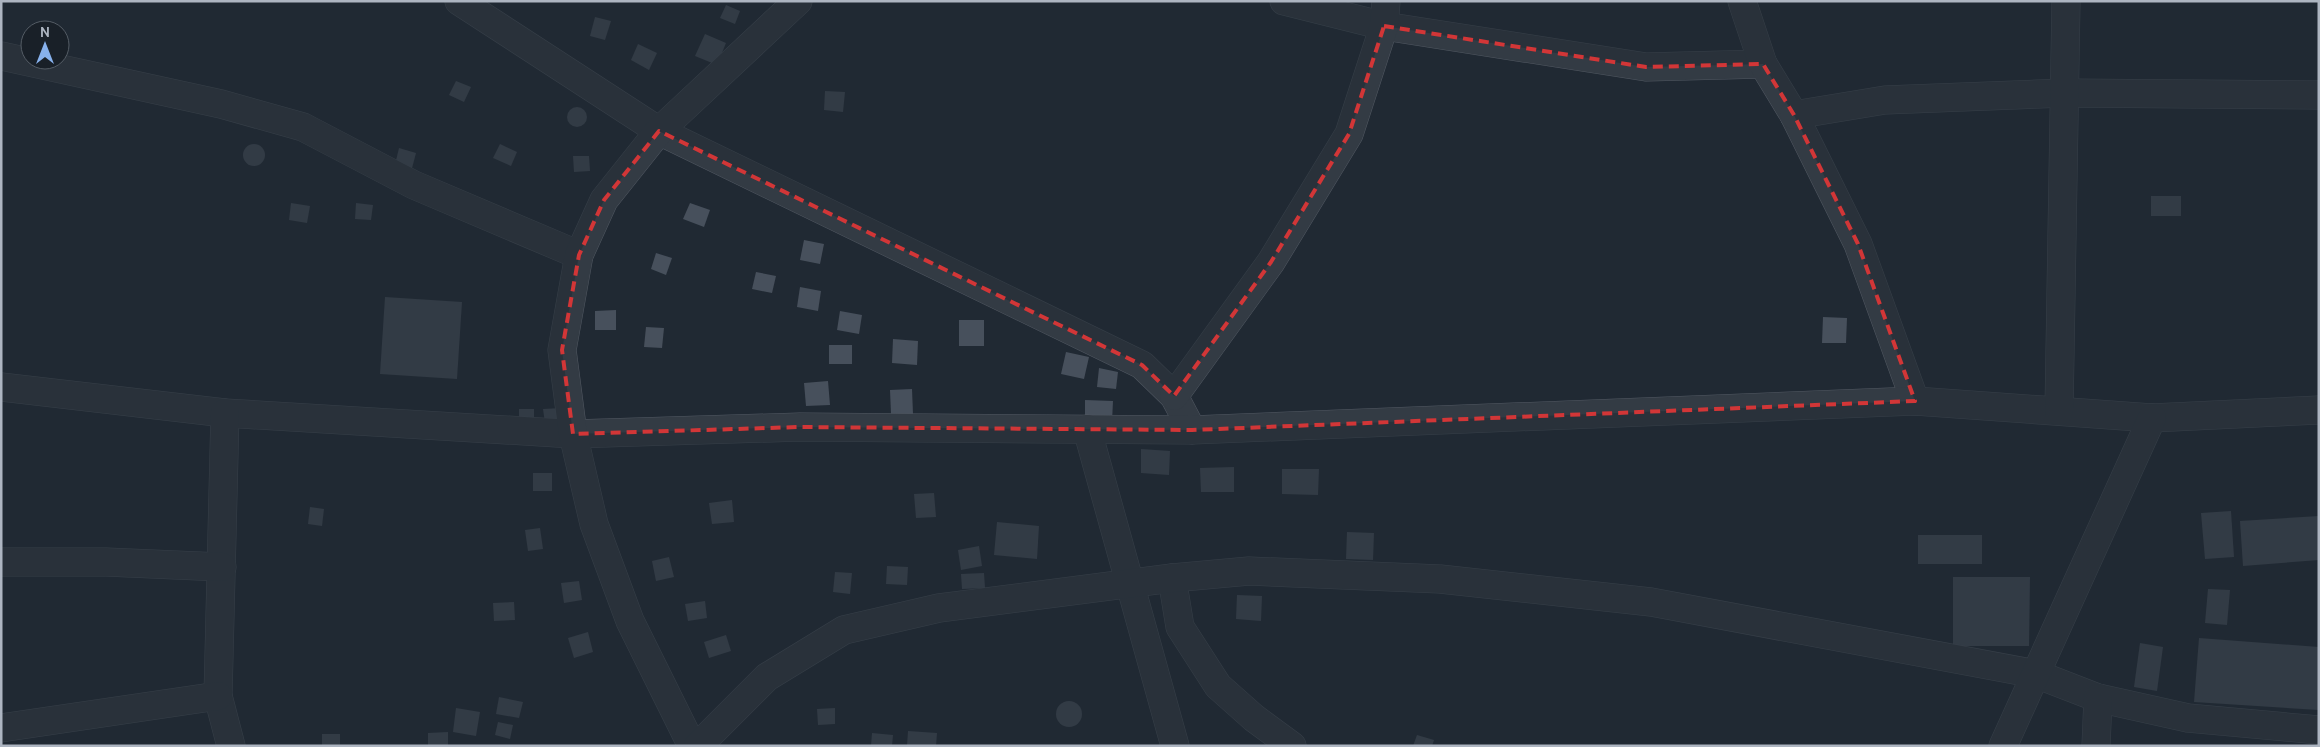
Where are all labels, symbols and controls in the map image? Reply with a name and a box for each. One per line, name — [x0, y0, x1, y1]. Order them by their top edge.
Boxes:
north arrow — [20, 20, 70, 70]
text: N — [40, 23, 50, 41]

